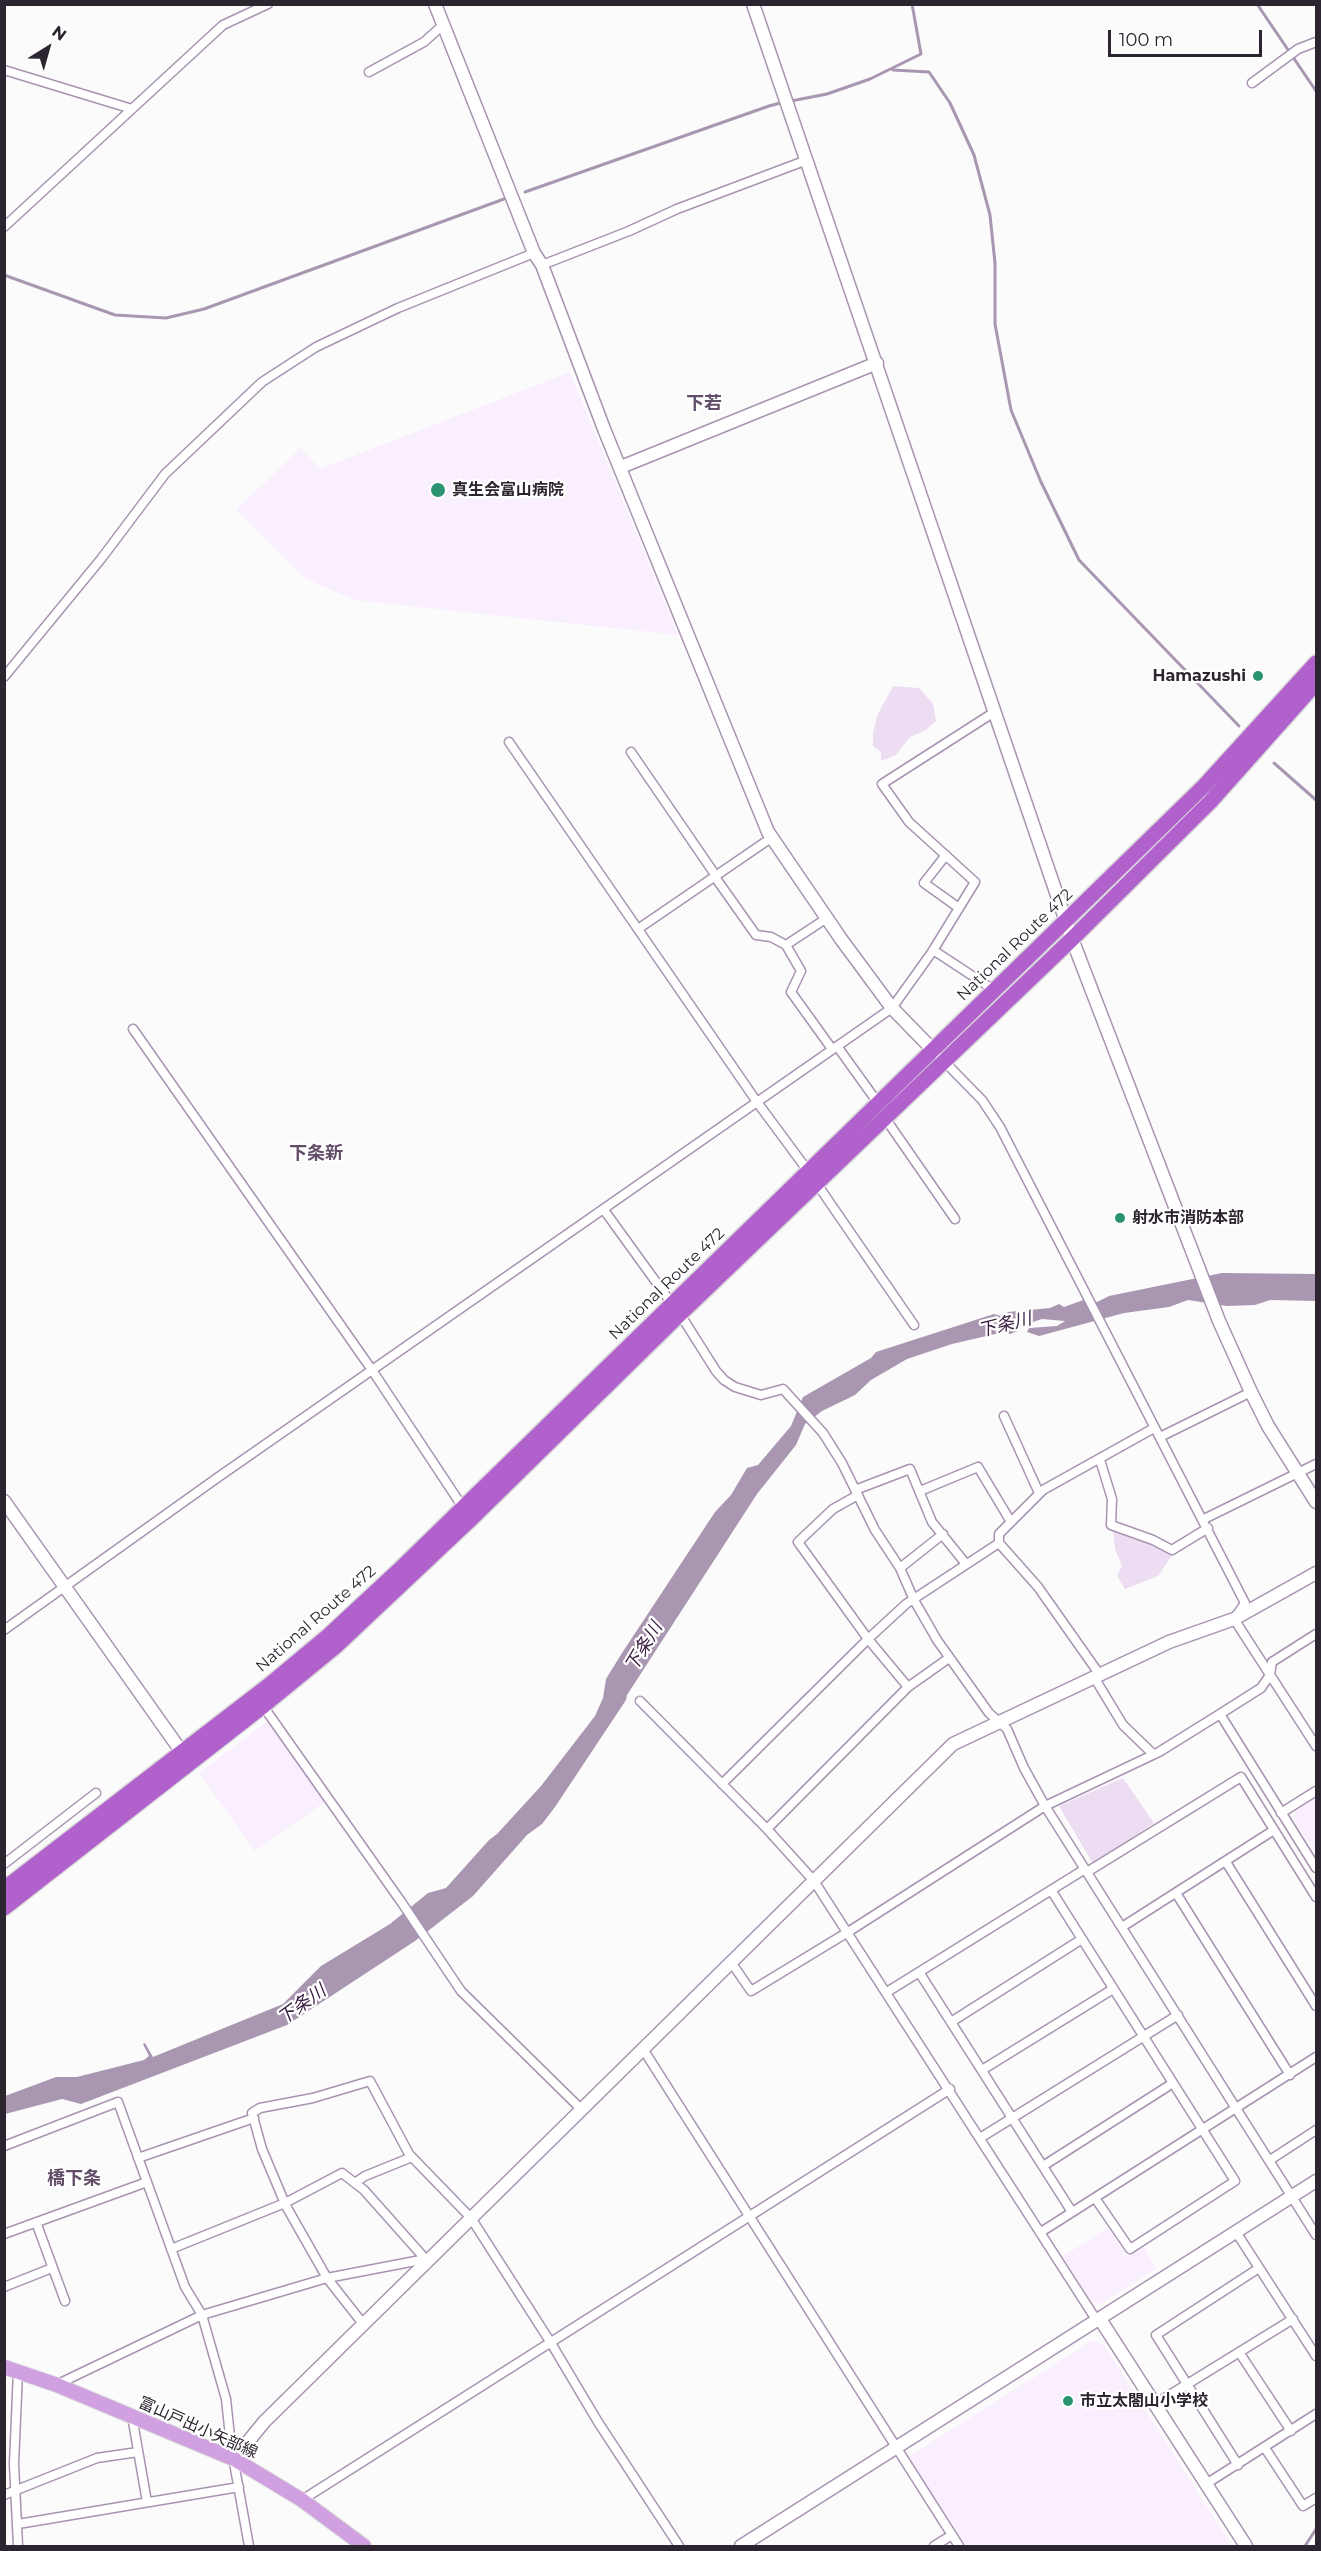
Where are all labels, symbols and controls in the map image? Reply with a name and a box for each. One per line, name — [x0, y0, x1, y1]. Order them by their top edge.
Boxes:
north arrow — [18, 18, 78, 78]
scale bar — [1111, 18, 1266, 56]
text: N — [48, 22, 70, 45]
text: 100 m — [1119, 29, 1173, 51]
district label: 下若 — [686, 393, 722, 415]
place label: 真生会富山病院 — [452, 480, 564, 500]
marker: 真生会富山病院 — [429, 481, 447, 499]
place label: Hamazushi — [1152, 666, 1246, 686]
marker: Hamazushi — [1251, 669, 1265, 683]
street label: National Route 472 — [953, 885, 1077, 1005]
district label: 下条新 — [289, 1143, 343, 1165]
place label: 射水市消防本部 — [1132, 1208, 1244, 1228]
marker: 射水市消防本部 — [1113, 1211, 1127, 1225]
street label: National Route 472 — [605, 1224, 729, 1344]
water label: 下条川 — [976, 1308, 1034, 1342]
street label: National Route 472 — [252, 1562, 380, 1676]
water label: 下条川 — [621, 1618, 667, 1676]
water label: 下条川 — [274, 1980, 330, 2030]
district label: 橋下条 — [47, 2168, 101, 2190]
place label: 市立太閤山小学校 — [1080, 2391, 1208, 2411]
street label: 富山戸出小矢部線 — [136, 2393, 260, 2463]
marker: 市立太閤山小学校 — [1061, 2394, 1075, 2408]

